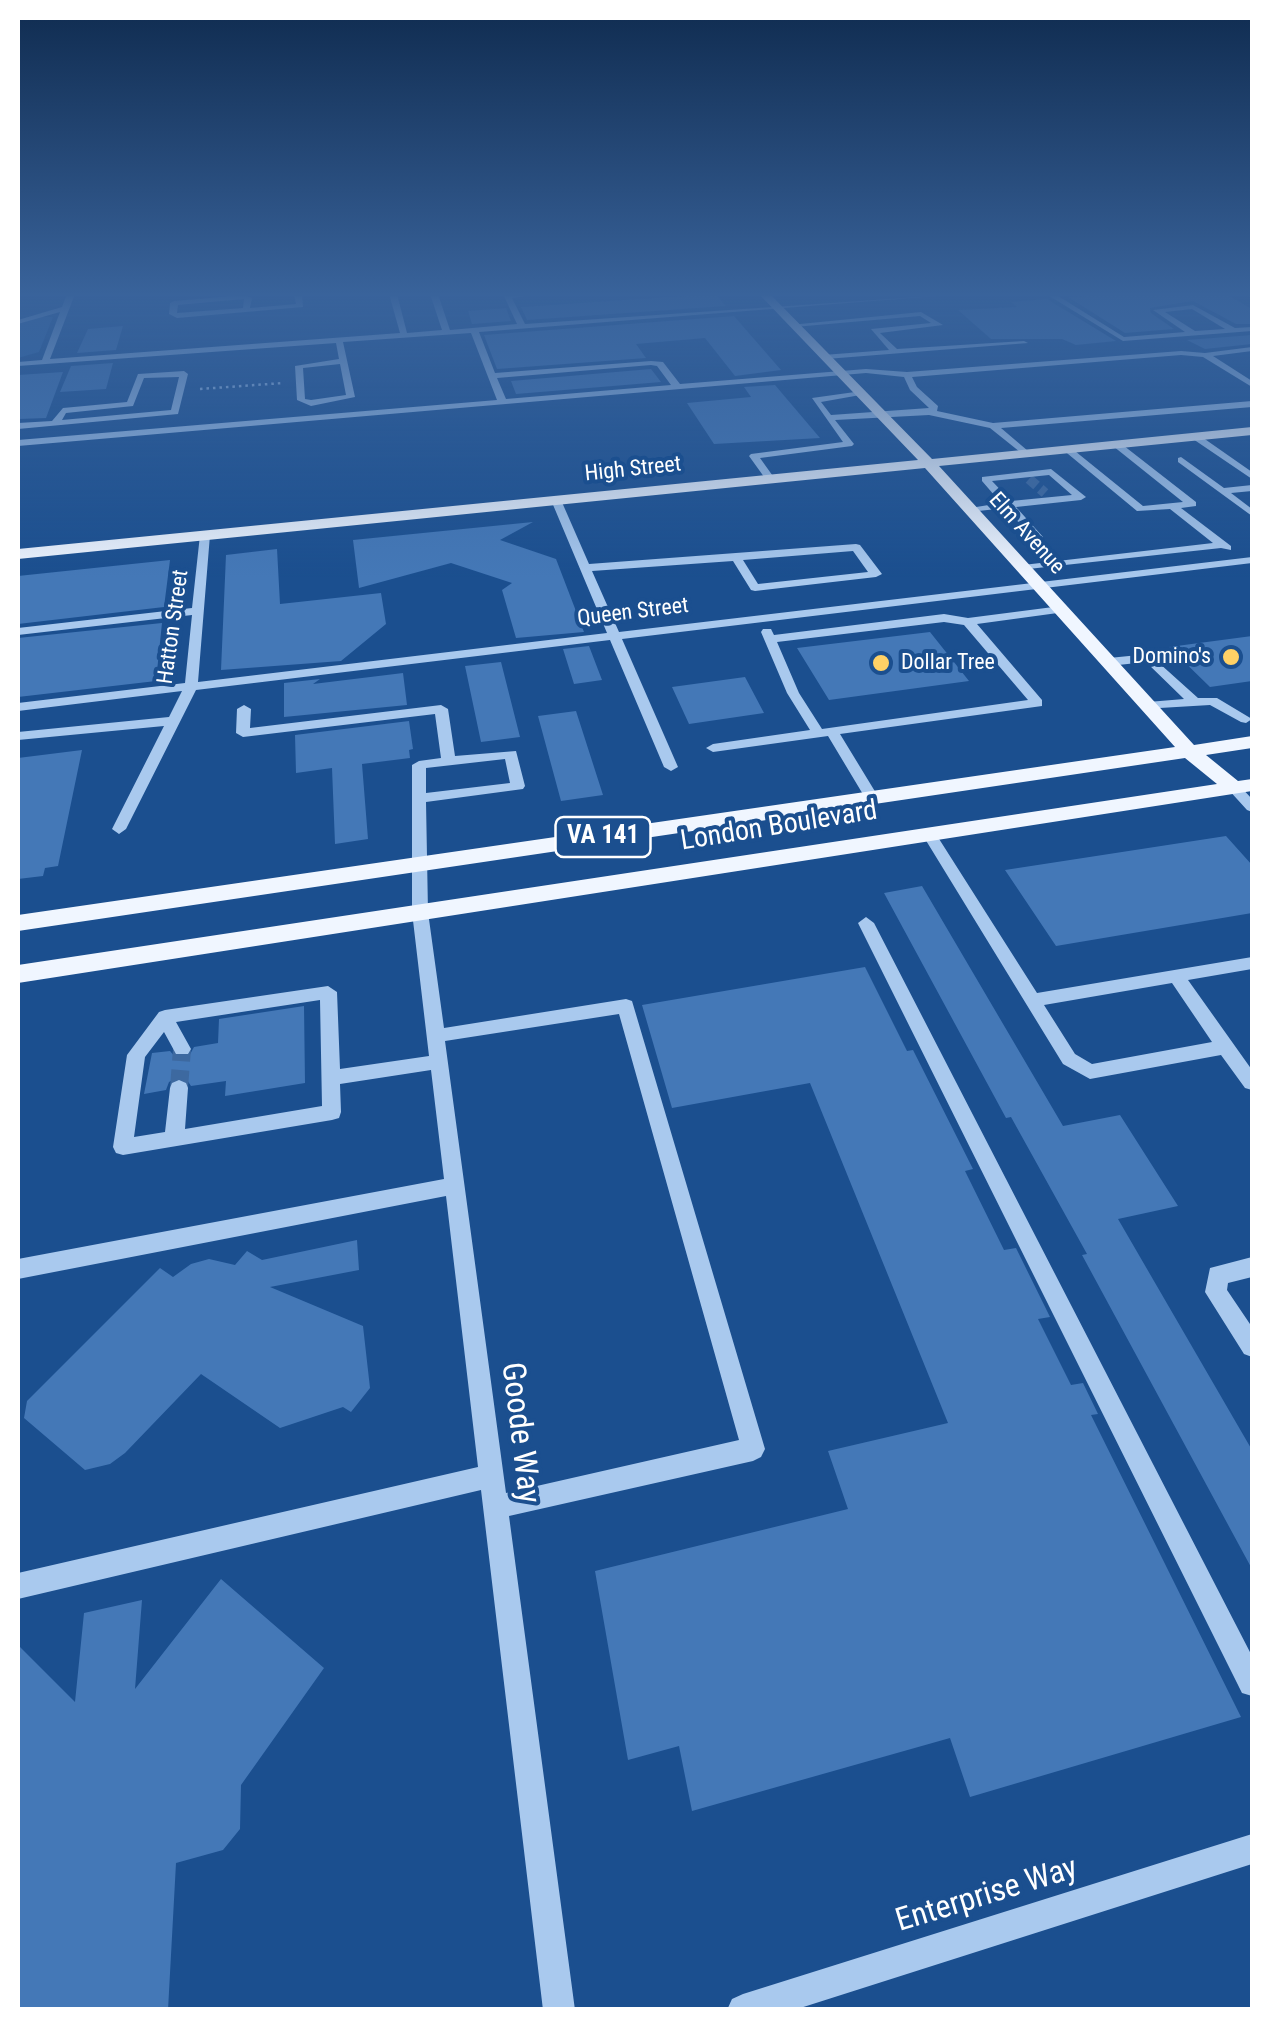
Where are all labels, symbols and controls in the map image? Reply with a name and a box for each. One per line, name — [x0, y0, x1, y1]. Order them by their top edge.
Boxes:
street label: High Street — [584, 452, 682, 488]
street label: Elm Avenue — [982, 488, 1070, 580]
street label: Hatton Street — [153, 568, 195, 686]
street label: Queen Street — [576, 593, 690, 633]
place label: Domino's — [1133, 644, 1211, 670]
marker: Domino's — [1220, 646, 1242, 668]
place label: Dollar Tree — [901, 650, 995, 676]
marker: Dollar Tree — [870, 652, 892, 674]
street label: London Boulevard — [678, 795, 880, 859]
road number: VA 141 — [556, 817, 650, 857]
street label: Goode Way — [491, 1360, 547, 1506]
street label: Enterprise Way — [892, 1850, 1082, 1942]

